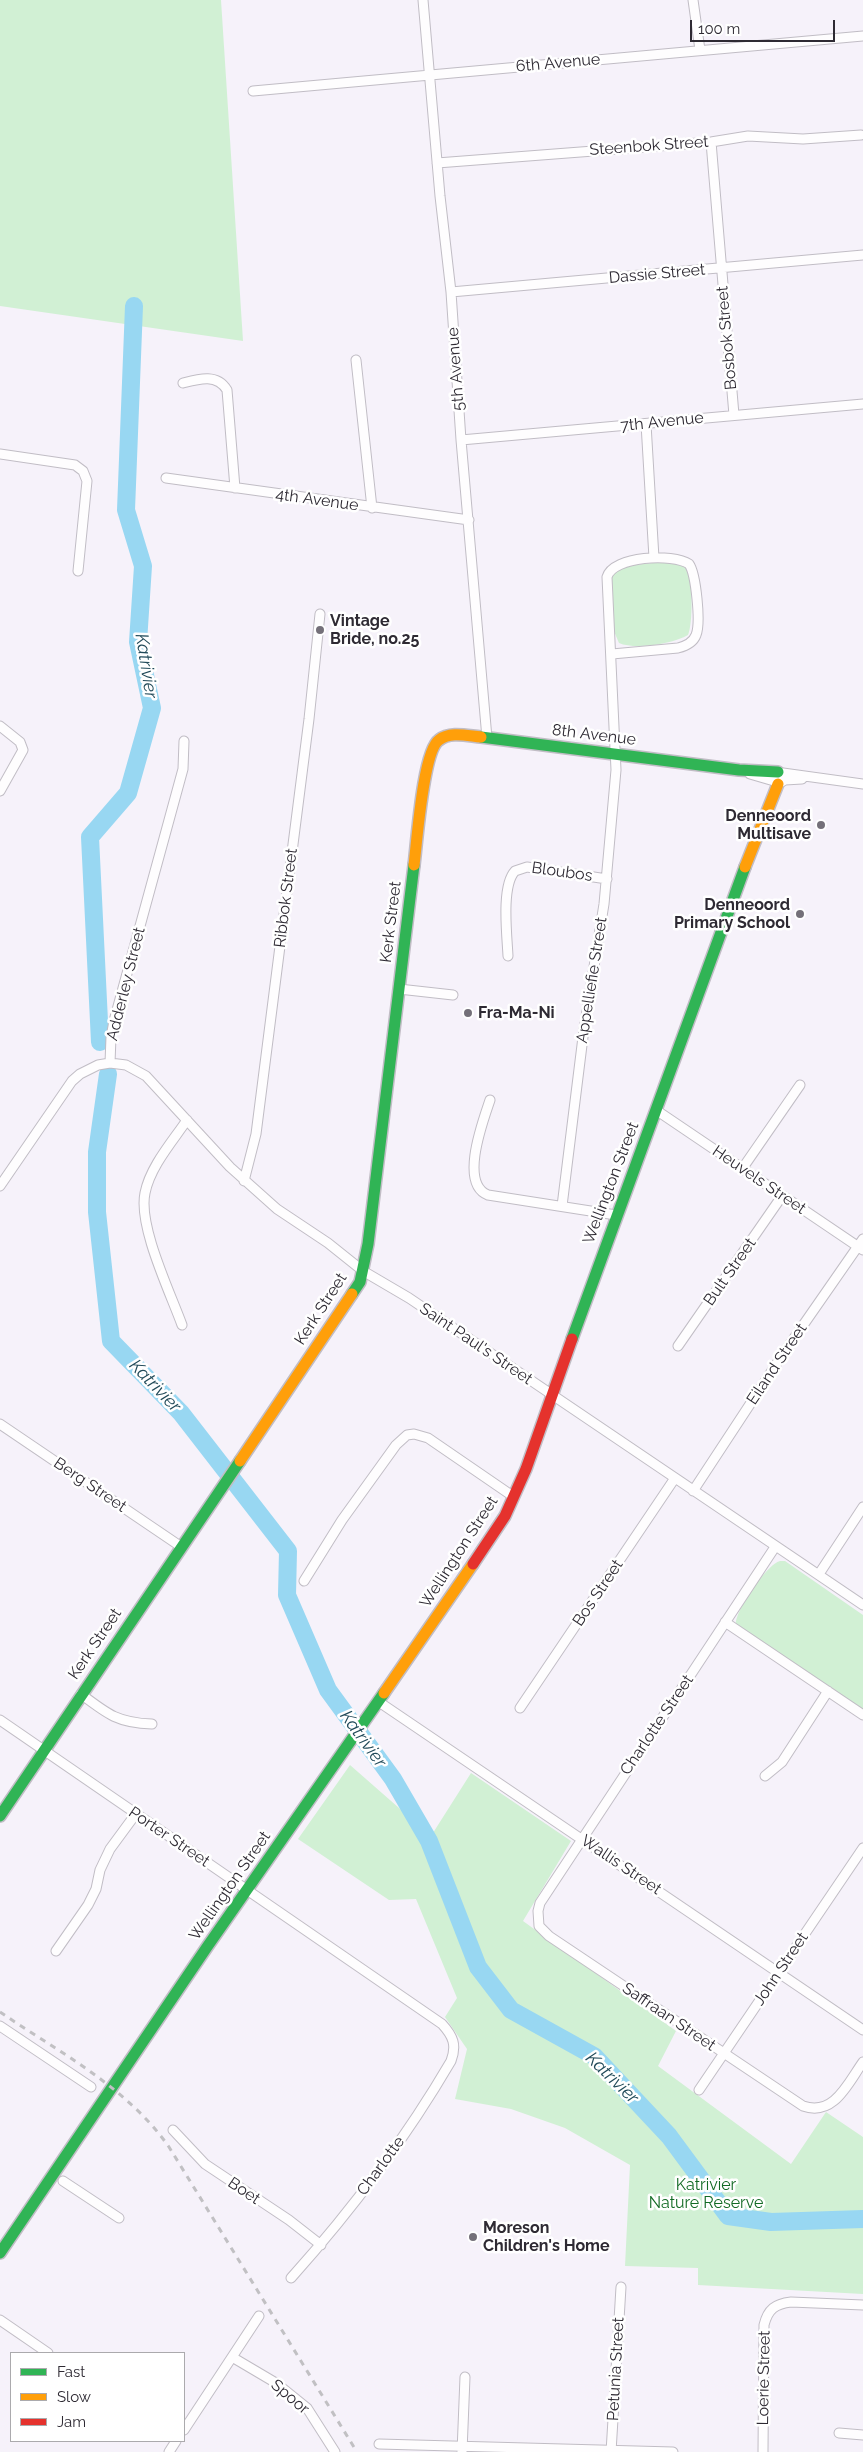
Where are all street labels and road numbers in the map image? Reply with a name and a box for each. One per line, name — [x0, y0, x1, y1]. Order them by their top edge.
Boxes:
street label: 6th Avenue — [515, 50, 601, 76]
street label: Steenbok Street — [589, 132, 709, 160]
street label: Dassie Street — [608, 260, 706, 288]
street label: Bosbok Street — [713, 285, 741, 391]
street label: 5th Avenue — [444, 327, 468, 411]
street label: 7th Avenue — [619, 408, 705, 436]
street label: 4th Avenue — [274, 485, 360, 515]
street label: 8th Avenue — [551, 720, 637, 750]
street label: Ribbok Street — [270, 847, 302, 949]
street label: Bloubos — [530, 858, 594, 886]
street label: Kerk Street — [376, 880, 406, 964]
street label: Appelliefie Street — [573, 916, 611, 1044]
street label: Adderley Street — [103, 925, 149, 1043]
street label: Wellington Street — [579, 1119, 643, 1247]
street label: Heuvels Street — [709, 1142, 809, 1218]
street label: Bult Street — [700, 1234, 760, 1310]
street label: Kerk Street — [291, 1270, 351, 1348]
street label: Saint Paul's Street — [416, 1299, 536, 1389]
street label: Eiland Street — [743, 1320, 811, 1408]
street label: Berg Street — [50, 1454, 130, 1516]
street label: Wellington Street — [416, 1493, 502, 1611]
street label: Bos Street — [569, 1556, 627, 1630]
street label: Kerk Street — [64, 1605, 126, 1683]
street label: Charlotte Street — [616, 1671, 698, 1779]
street label: Porter Street — [125, 1803, 213, 1871]
street label: Wellington Street — [185, 1828, 275, 1944]
street label: Wallis Street — [577, 1831, 665, 1899]
street label: John Street — [750, 1929, 812, 2009]
street label: Saffraan Street — [619, 1979, 719, 2055]
street label: Charlotte — [353, 2133, 409, 2199]
street label: Boet — [224, 2173, 264, 2209]
street label: Petunia Street — [604, 2317, 628, 2421]
street label: Loerie Street — [754, 2330, 774, 2426]
street label: Spoor — [267, 2375, 313, 2419]

